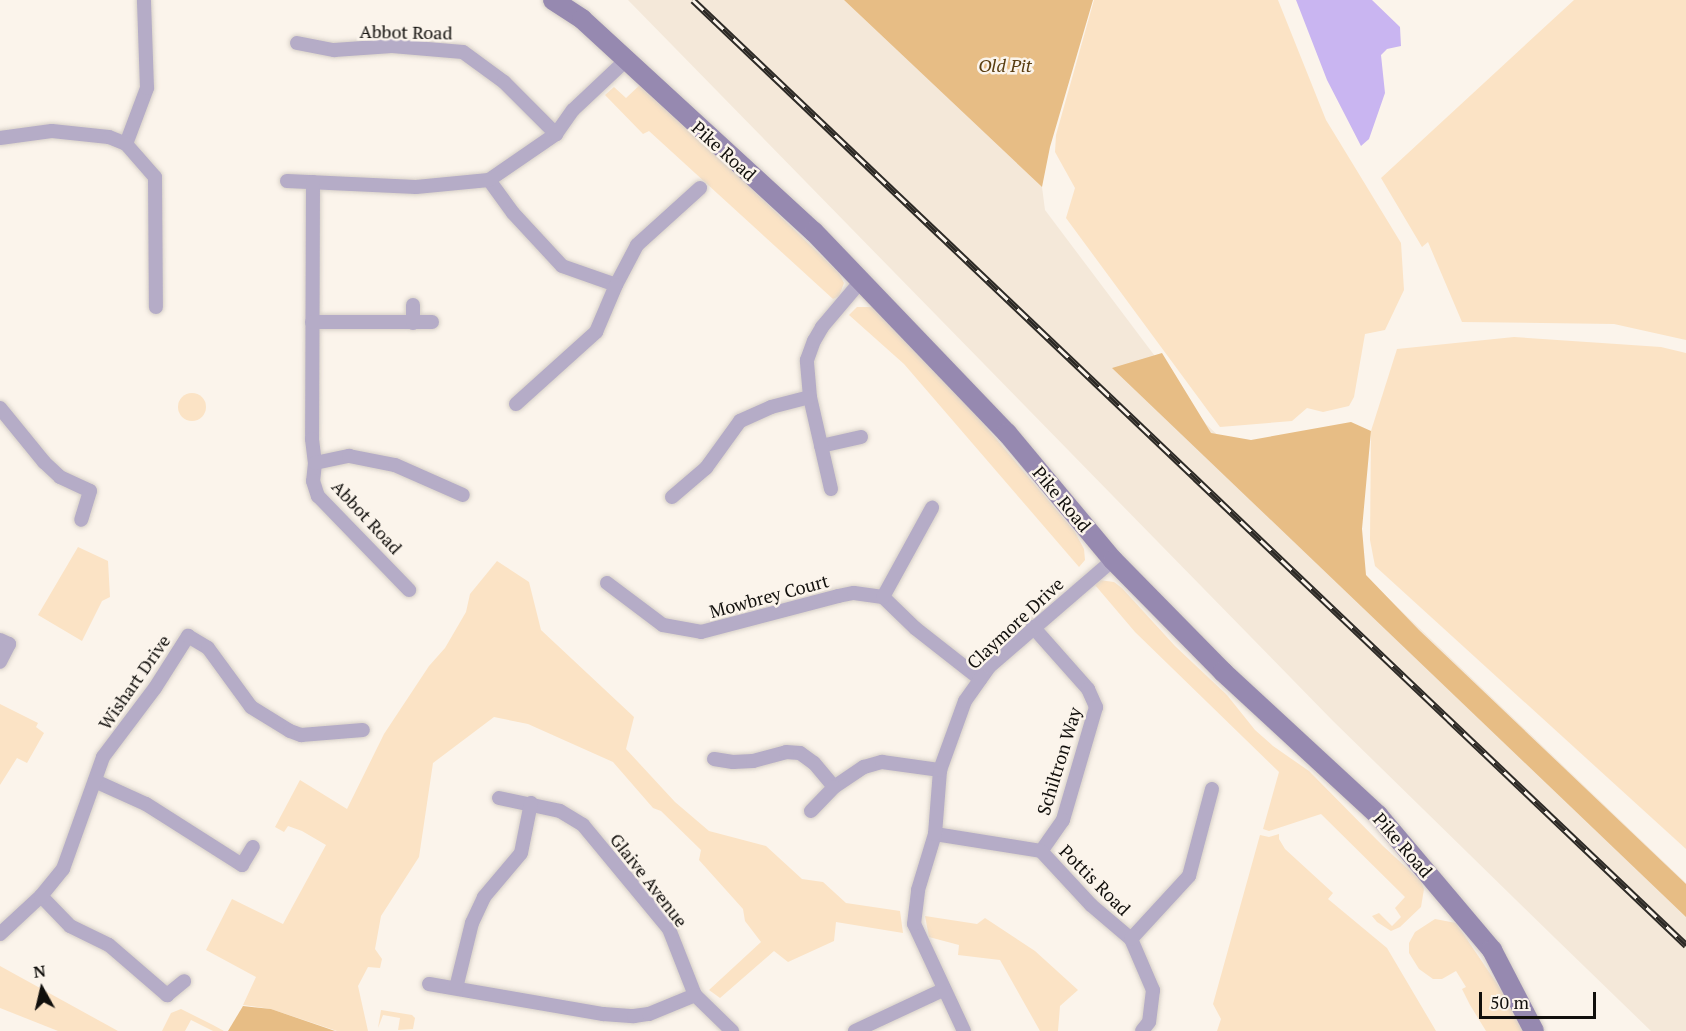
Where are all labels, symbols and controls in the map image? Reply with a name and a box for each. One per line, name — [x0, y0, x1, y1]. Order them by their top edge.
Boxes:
street label: Abbot Road — [359, 20, 453, 44]
park label: Old Pit — [978, 54, 1032, 76]
street label: Pike Road — [687, 117, 761, 185]
street label: Pike Road — [1028, 462, 1096, 536]
street label: Abbot Road — [327, 476, 407, 558]
street label: Mowbrey Court — [707, 570, 831, 622]
street label: Claymore Drive — [962, 573, 1068, 673]
street label: Wishart Drive — [93, 631, 175, 733]
street label: Schiltron Way — [1032, 704, 1086, 818]
street label: Pike Road — [1369, 808, 1437, 882]
street label: Glaive Avenue — [606, 829, 692, 931]
street label: Pottis Road — [1055, 840, 1135, 920]
north arrow — [12, 959, 72, 1019]
text: N — [32, 959, 47, 983]
scale bar — [1482, 980, 1599, 1018]
text: 50 m — [1490, 990, 1529, 1014]

